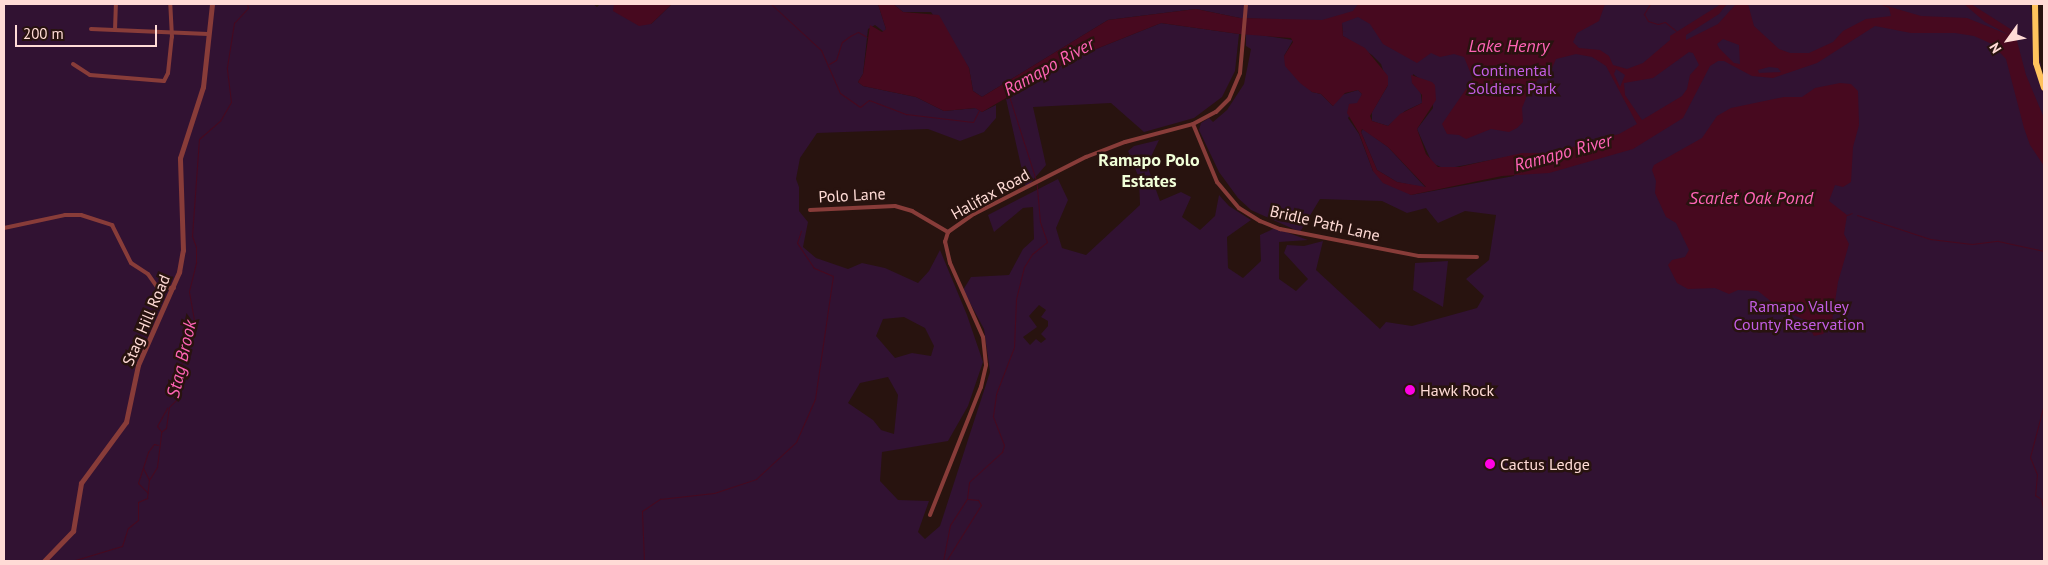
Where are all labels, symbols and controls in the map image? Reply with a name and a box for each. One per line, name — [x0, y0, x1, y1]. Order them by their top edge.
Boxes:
scale bar — [18, 15, 160, 47]
north arrow — [1983, 15, 2033, 65]
text: 200 m — [23, 24, 64, 43]
water label: Ramapo River — [1000, 33, 1098, 101]
water label: Lake Henry — [1469, 35, 1549, 57]
text: N — [1985, 39, 2005, 57]
park label: Continental Soldiers Park — [1468, 60, 1556, 98]
water label: Ramapo River — [1512, 130, 1614, 176]
district label: Ramapo Polo Estates — [1098, 150, 1200, 192]
street label: Halifax Road — [947, 164, 1033, 224]
street label: Polo Lane — [818, 184, 886, 206]
water label: Scarlet Oak Pond — [1689, 187, 1813, 209]
street label: Bridle Path Lane — [1268, 201, 1382, 245]
street label: Stag Hill Road — [118, 271, 174, 369]
park label: Ramapo Valley County Reservation — [1733, 296, 1865, 334]
water label: Stag Brook — [163, 318, 201, 400]
place label: Hawk Rock — [1420, 380, 1495, 400]
marker: Hawk Rock — [1404, 384, 1416, 396]
place label: Cactus Ledge — [1500, 454, 1590, 474]
marker: Cactus Ledge — [1484, 458, 1496, 470]

